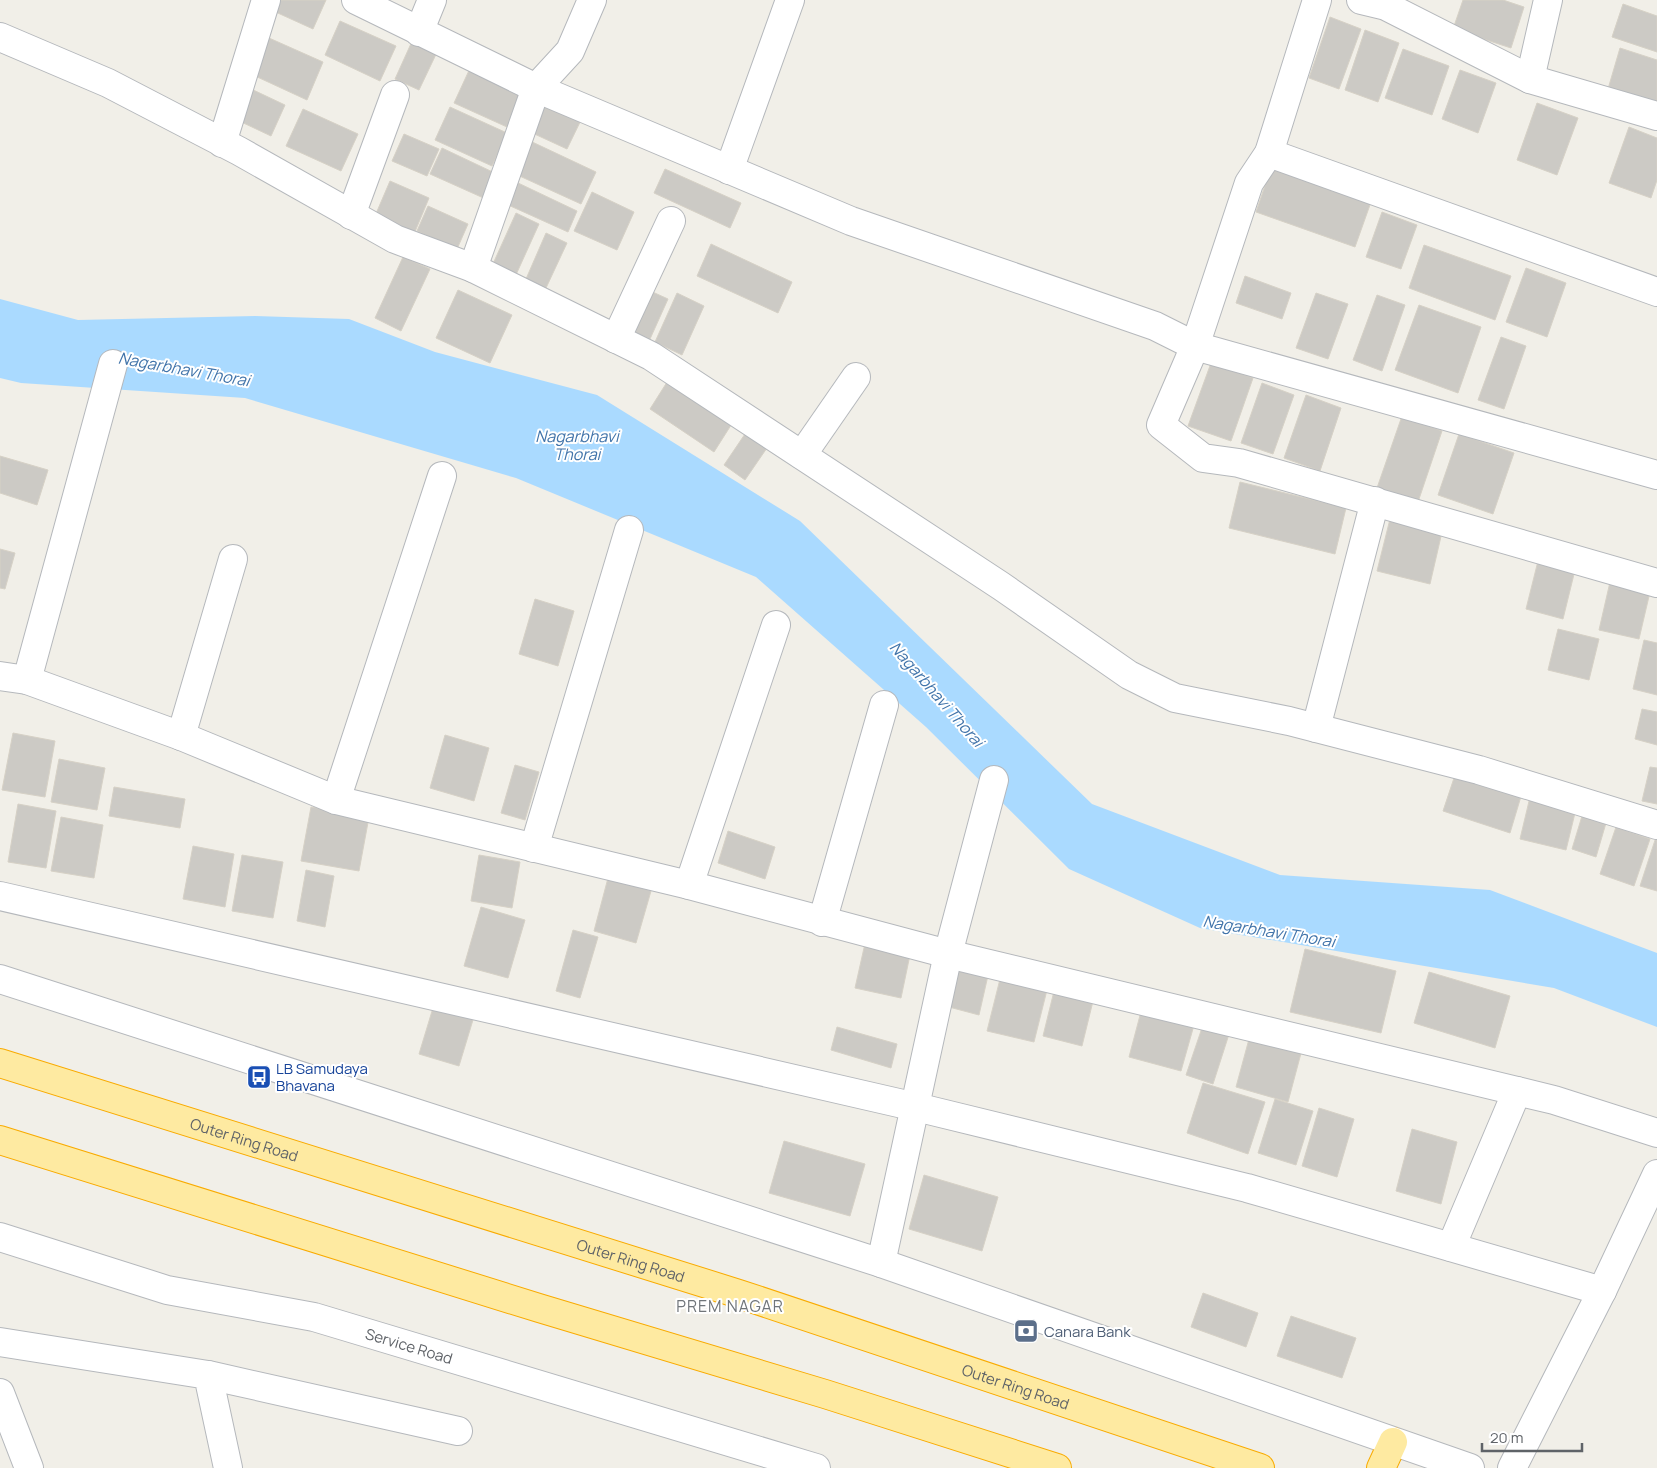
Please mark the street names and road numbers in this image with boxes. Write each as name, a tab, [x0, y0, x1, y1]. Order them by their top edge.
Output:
street label: Outer Ring Road	[188, 1113, 301, 1166]
street label: Outer Ring Road	[574, 1233, 688, 1287]
street label: Service Road	[363, 1323, 455, 1369]
street label: Outer Ring Road	[959, 1359, 1072, 1414]

